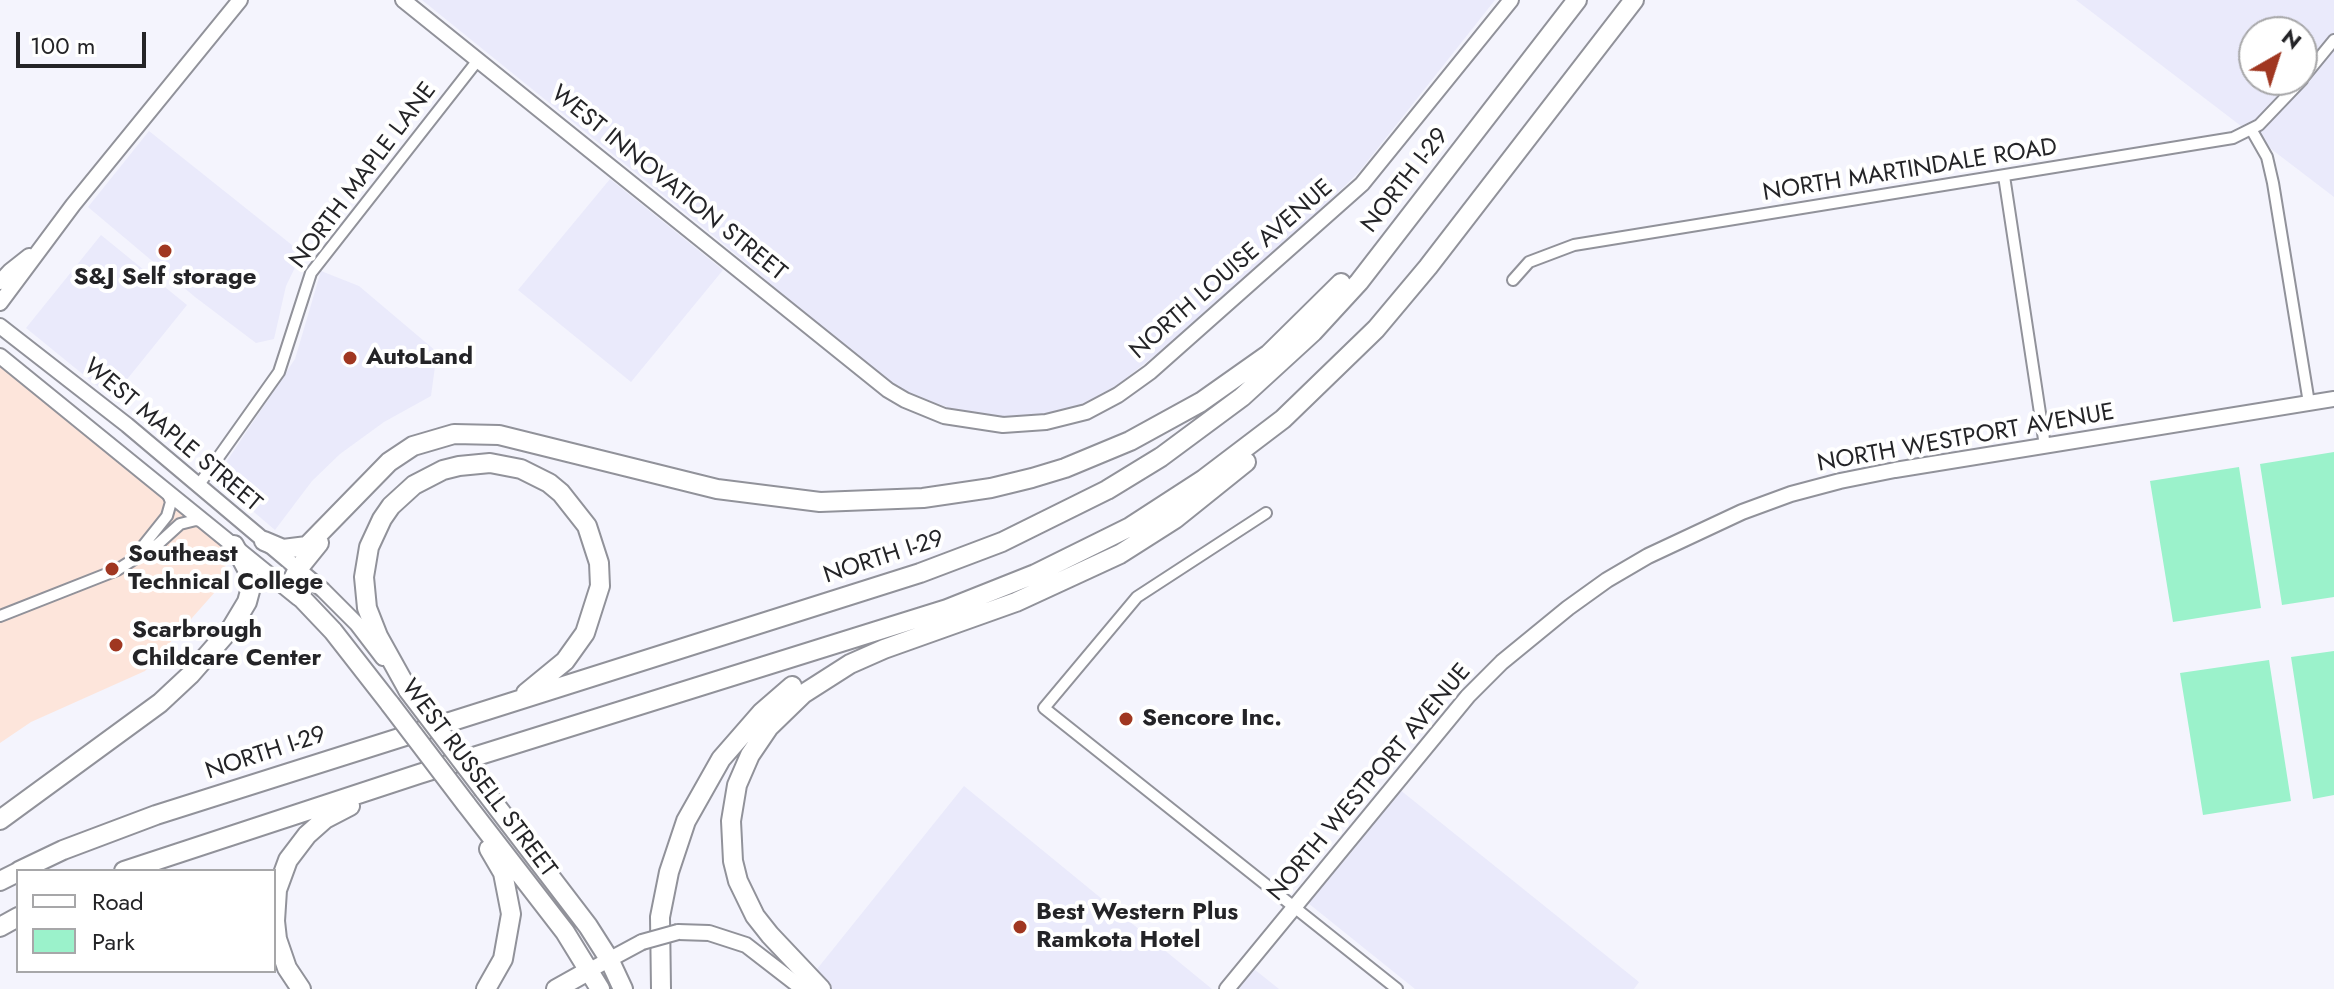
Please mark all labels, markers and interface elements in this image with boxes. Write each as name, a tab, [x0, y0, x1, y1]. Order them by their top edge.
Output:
scale bar	[20, 16, 150, 66]
north arrow	[2238, 16, 2318, 96]
text: N	[2275, 21, 2309, 57]
text: 100 m	[30, 28, 96, 63]
street label: NORTH MAPLE LANE	[285, 77, 443, 275]
street label: WEST INNOVATION STREET	[545, 80, 791, 288]
street label: NORTH I-29	[1356, 123, 1456, 239]
street label: NORTH MARTINDALE ROAD	[1761, 134, 2059, 208]
street label: NORTH LOUISE AVENUE	[1125, 174, 1339, 366]
marker: S&J Self storage	[156, 242, 174, 260]
place label: S&J Self storage	[74, 264, 256, 292]
place label: AutoLand	[366, 344, 473, 372]
marker: AutoLand	[341, 349, 359, 367]
street label: WEST MAPLE STREET	[77, 353, 267, 519]
street label: NORTH WESTPORT AVENUE	[1815, 399, 2117, 479]
street label: NORTH I-29	[820, 525, 948, 591]
place label: Southeast Technical College	[128, 541, 323, 597]
marker: Southeast Technical College	[103, 560, 121, 578]
place label: Scarbrough Childcare Center	[132, 617, 321, 673]
marker: Scarbrough Childcare Center	[107, 636, 125, 654]
street label: NORTH WESTPORT AVENUE	[1262, 658, 1478, 908]
street label: WEST RUSSELL STREET	[394, 674, 562, 884]
place label: Sencore Inc.	[1142, 705, 1282, 733]
marker: Sencore Inc.	[1117, 710, 1135, 728]
street label: NORTH I-29	[202, 721, 330, 787]
legend	[16, 869, 276, 973]
text: Road	[92, 884, 144, 919]
place label: Best Western Plus Ramkota Hotel	[1036, 899, 1238, 955]
marker: Best Western Plus Ramkota Hotel	[1011, 918, 1029, 936]
text: Park	[92, 924, 135, 959]

